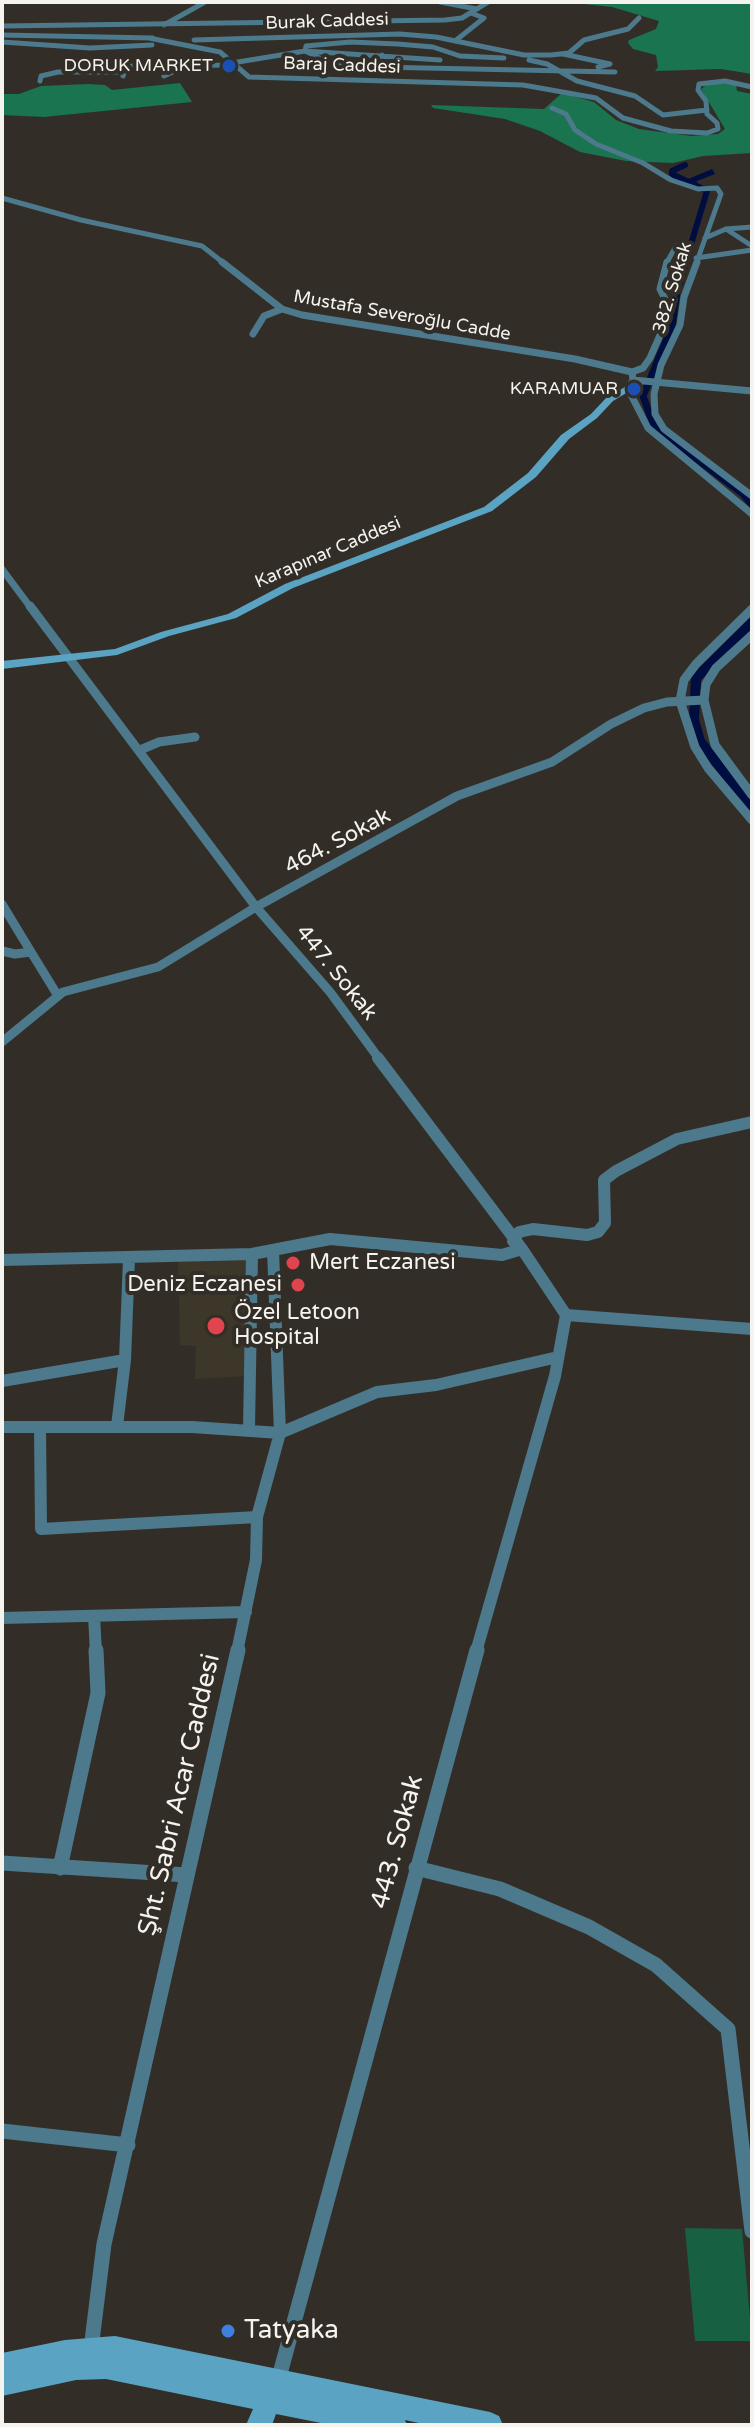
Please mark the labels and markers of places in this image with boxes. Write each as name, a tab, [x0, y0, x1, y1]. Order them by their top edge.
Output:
place label: DORUK MARKET	[64, 55, 213, 77]
marker: DORUK MARKET	[220, 57, 238, 75]
place label: KARAMUAR	[510, 378, 618, 400]
marker: KARAMUAR	[625, 380, 643, 398]
place label: Mert Eczanesi	[309, 1250, 456, 1276]
marker: Mert Eczanesi	[284, 1254, 302, 1272]
place label: Deniz Eczanesi	[127, 1272, 282, 1298]
marker: Deniz Eczanesi	[289, 1276, 307, 1294]
place label: Özel Letoon Hospital	[234, 1300, 360, 1352]
marker: Özel Letoon Hospital	[205, 1315, 227, 1337]
place label: Tatyaka	[244, 2315, 339, 2347]
marker: Tatyaka	[219, 2322, 237, 2340]

